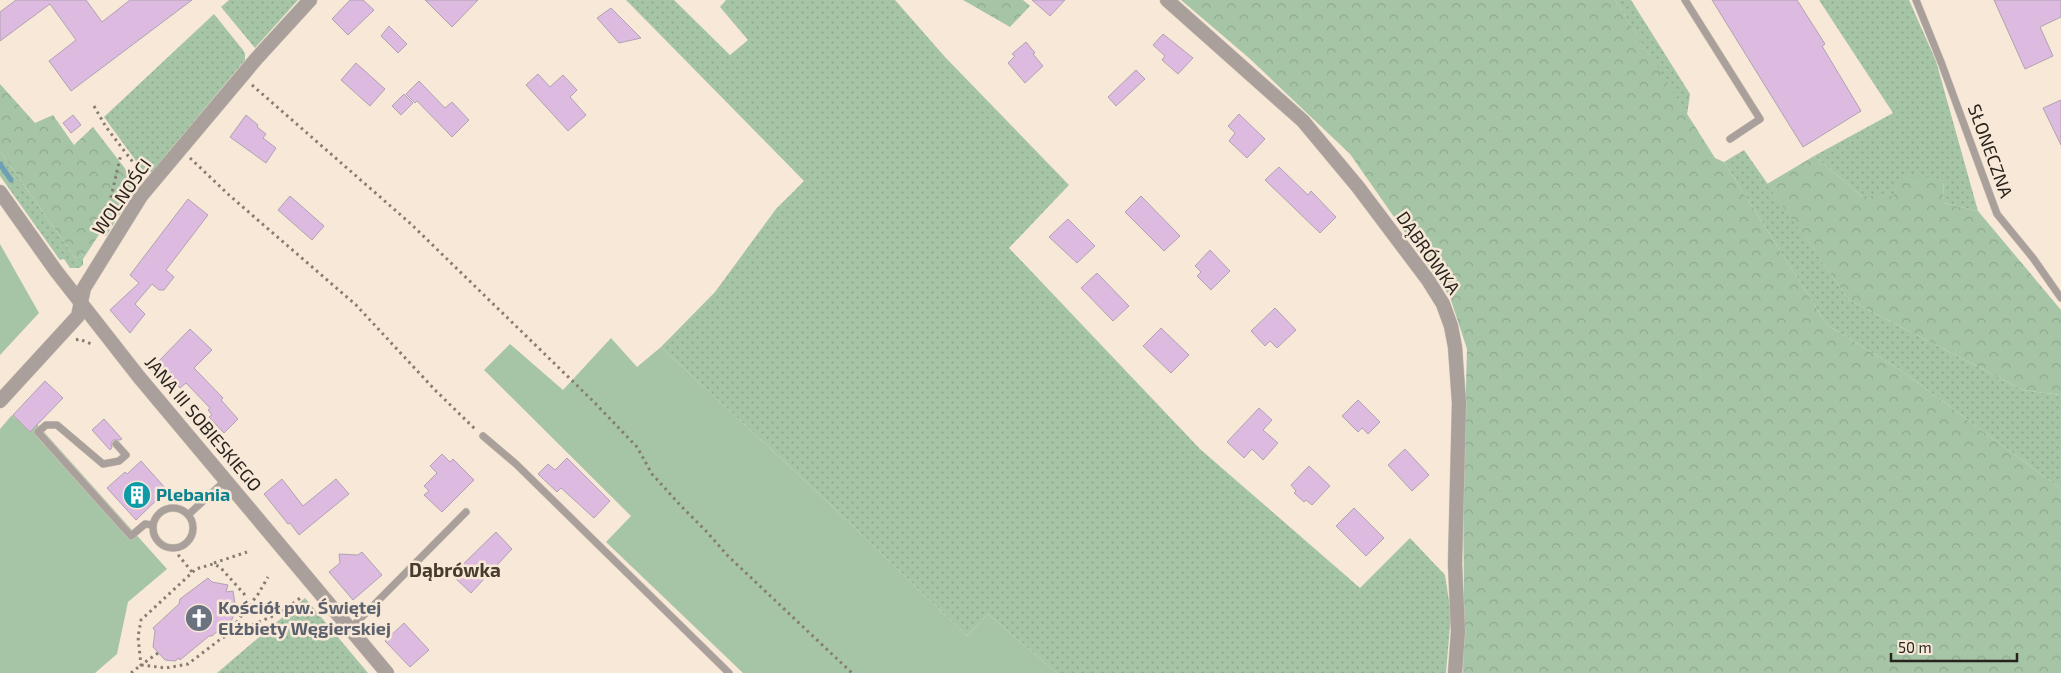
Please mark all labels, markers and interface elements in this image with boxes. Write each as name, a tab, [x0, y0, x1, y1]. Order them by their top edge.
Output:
street label: SŁONECZNA	[1964, 101, 2018, 201]
street label: WOLNOŚCI	[87, 154, 155, 239]
street label: DĄBRÓWKA	[1392, 207, 1466, 299]
street label: JANA III SOBIESKIEGO	[141, 351, 267, 495]
building icon: Plebania	[122, 480, 152, 510]
place label: Plebania	[156, 483, 230, 505]
district label: Dąbrówka	[409, 558, 501, 581]
place label: Kościół pw. Świętej Elżbiety Węgierskiej	[218, 596, 391, 639]
church icon: Kościół pw. Świętej Elżbiety Węgierskiej	[184, 603, 214, 633]
scale bar	[1891, 630, 2017, 662]
text: 50 m	[1898, 638, 1932, 656]

